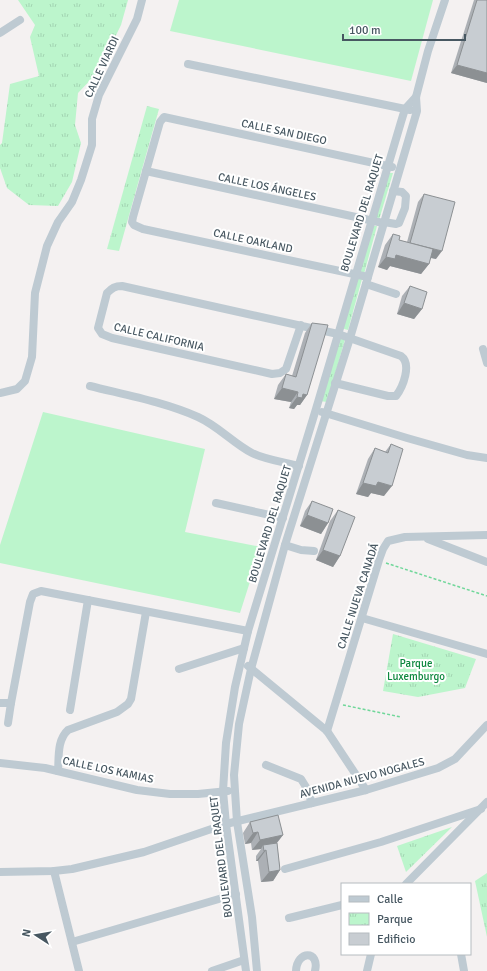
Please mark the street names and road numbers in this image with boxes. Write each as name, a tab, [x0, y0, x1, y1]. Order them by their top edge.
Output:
street label: CALLE VIARDI	[82, 34, 122, 100]
street label: CALLE SAN DIEGO	[240, 117, 328, 147]
street label: BOULEVARD DEL RAQUET	[338, 152, 386, 273]
street label: CALLE LOS ÁNGELES	[217, 169, 317, 204]
street label: CALLE OAKLAND	[212, 226, 294, 256]
street label: CALLE CALIFORNIA	[112, 320, 206, 354]
street label: BOULEVARD DEL RAQUET	[246, 463, 294, 584]
street label: CALLE NUEVA CANADÁ	[334, 541, 381, 651]
street label: CALLE LOS KAMIAS	[61, 754, 155, 786]
street label: AVENIDA NUEVO NOGALES	[298, 755, 426, 801]
street label: BOULEVARD DEL RAQUET	[207, 795, 235, 919]

